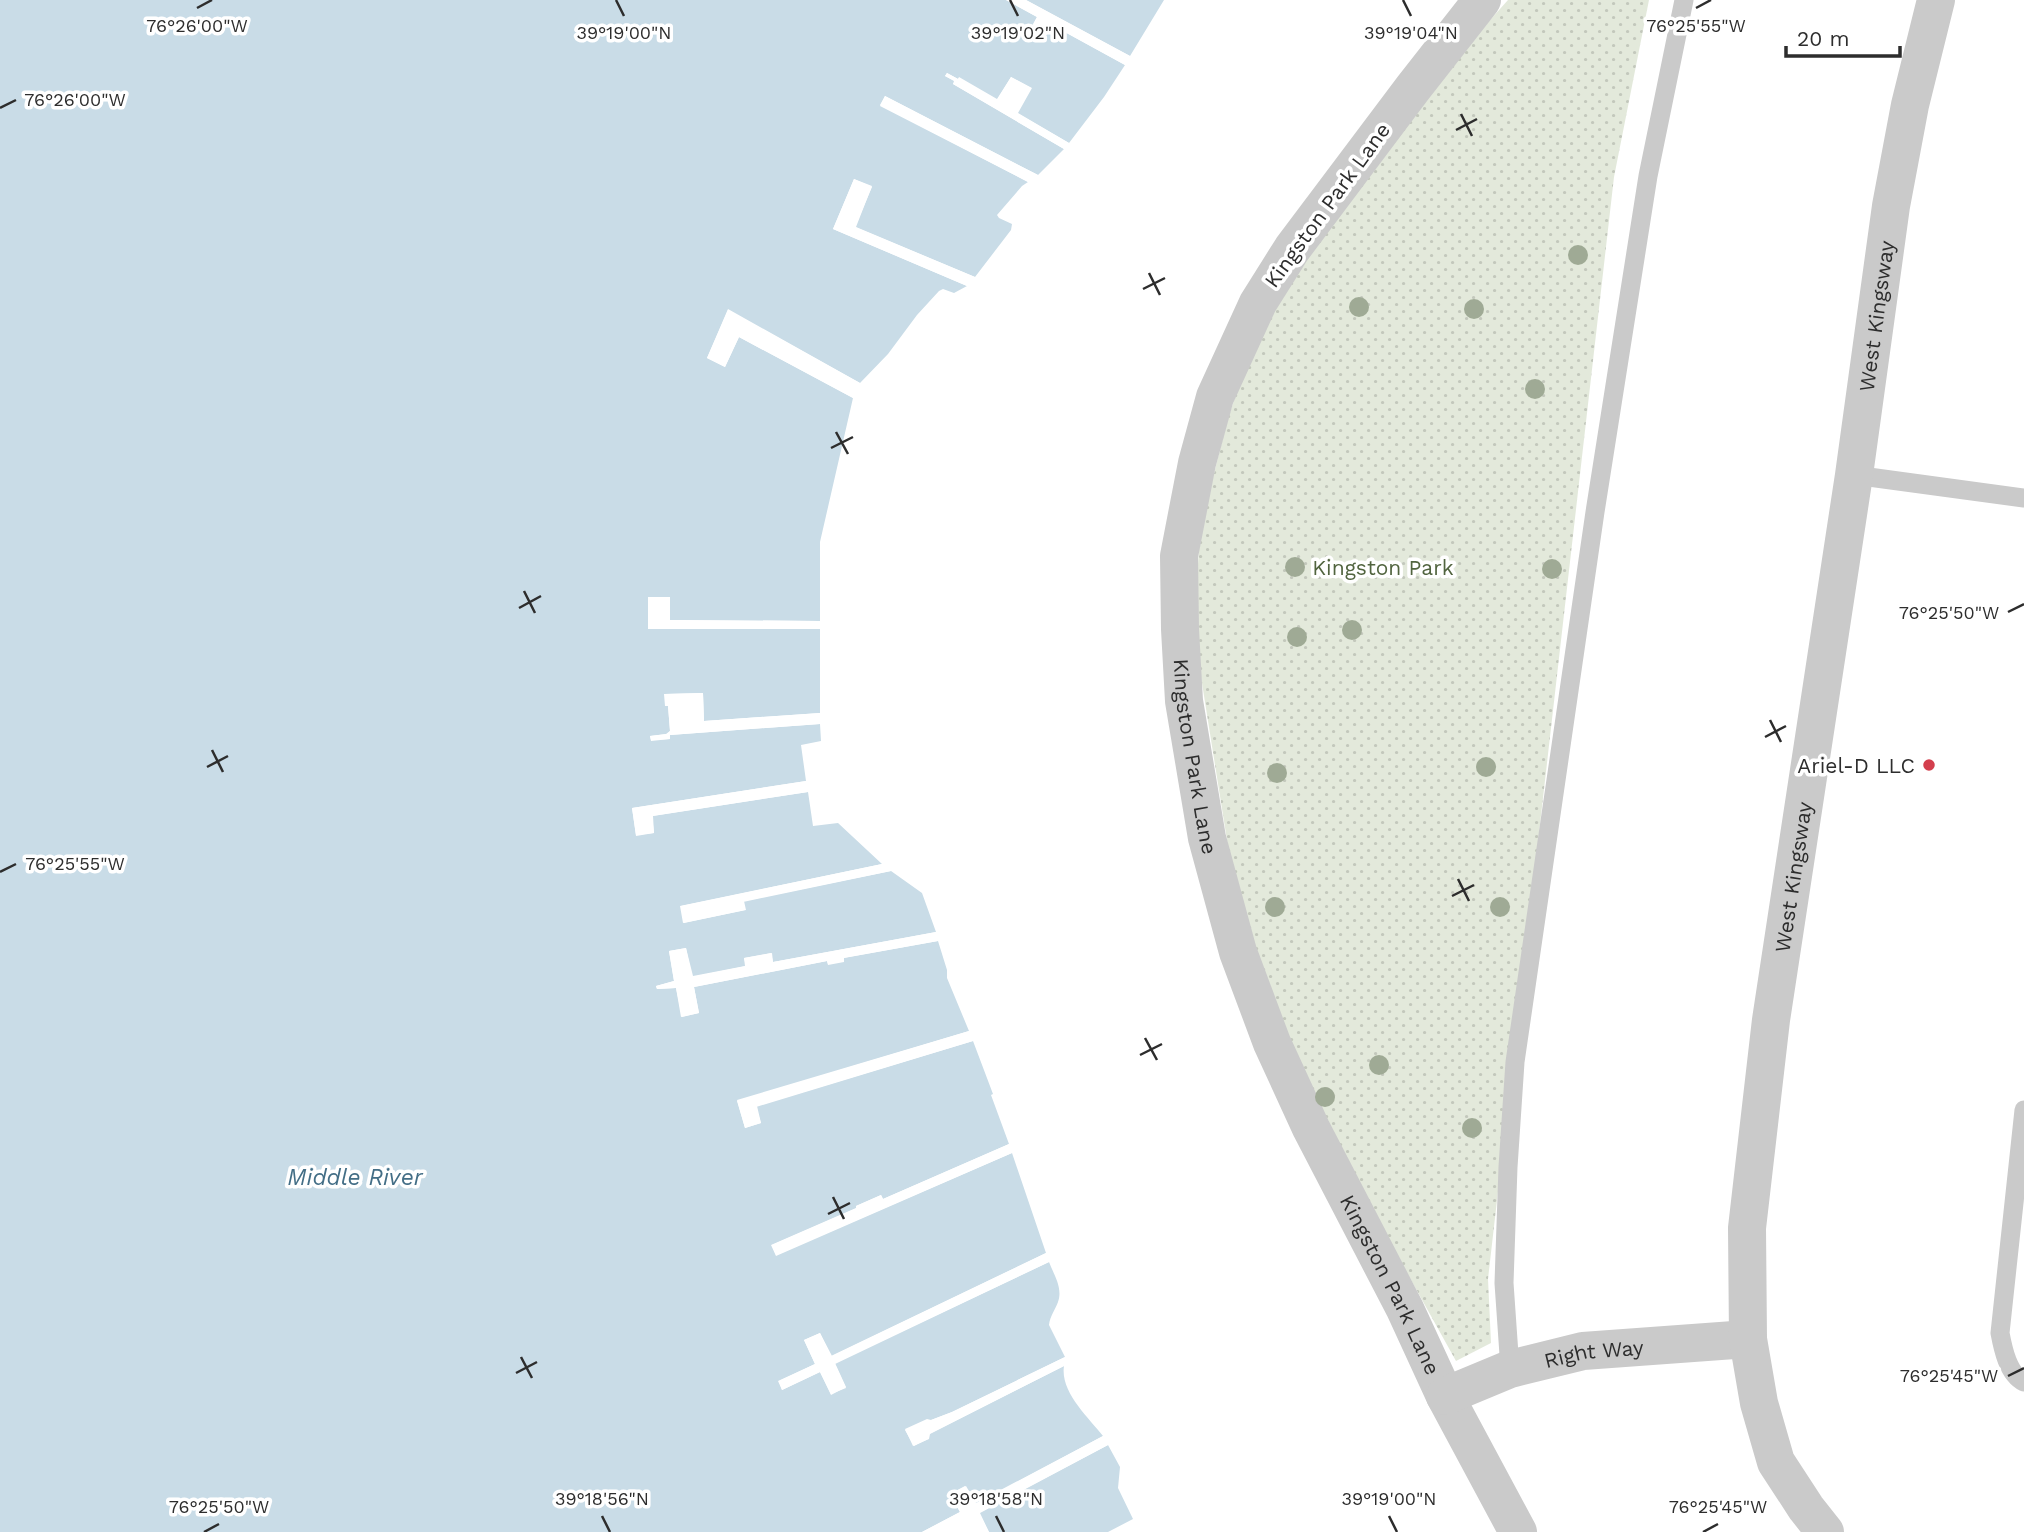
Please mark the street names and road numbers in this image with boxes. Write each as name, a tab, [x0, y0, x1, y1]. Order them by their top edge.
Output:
street label: Kingston Park Lane	[1259, 118, 1395, 292]
street label: West Kingsway	[1853, 239, 1899, 393]
street label: Kingston Park Lane	[1169, 658, 1223, 857]
street label: West Kingsway	[1769, 800, 1817, 954]
street label: Kingston Park Lane	[1335, 1190, 1446, 1378]
street label: Right Way	[1541, 1334, 1645, 1373]

